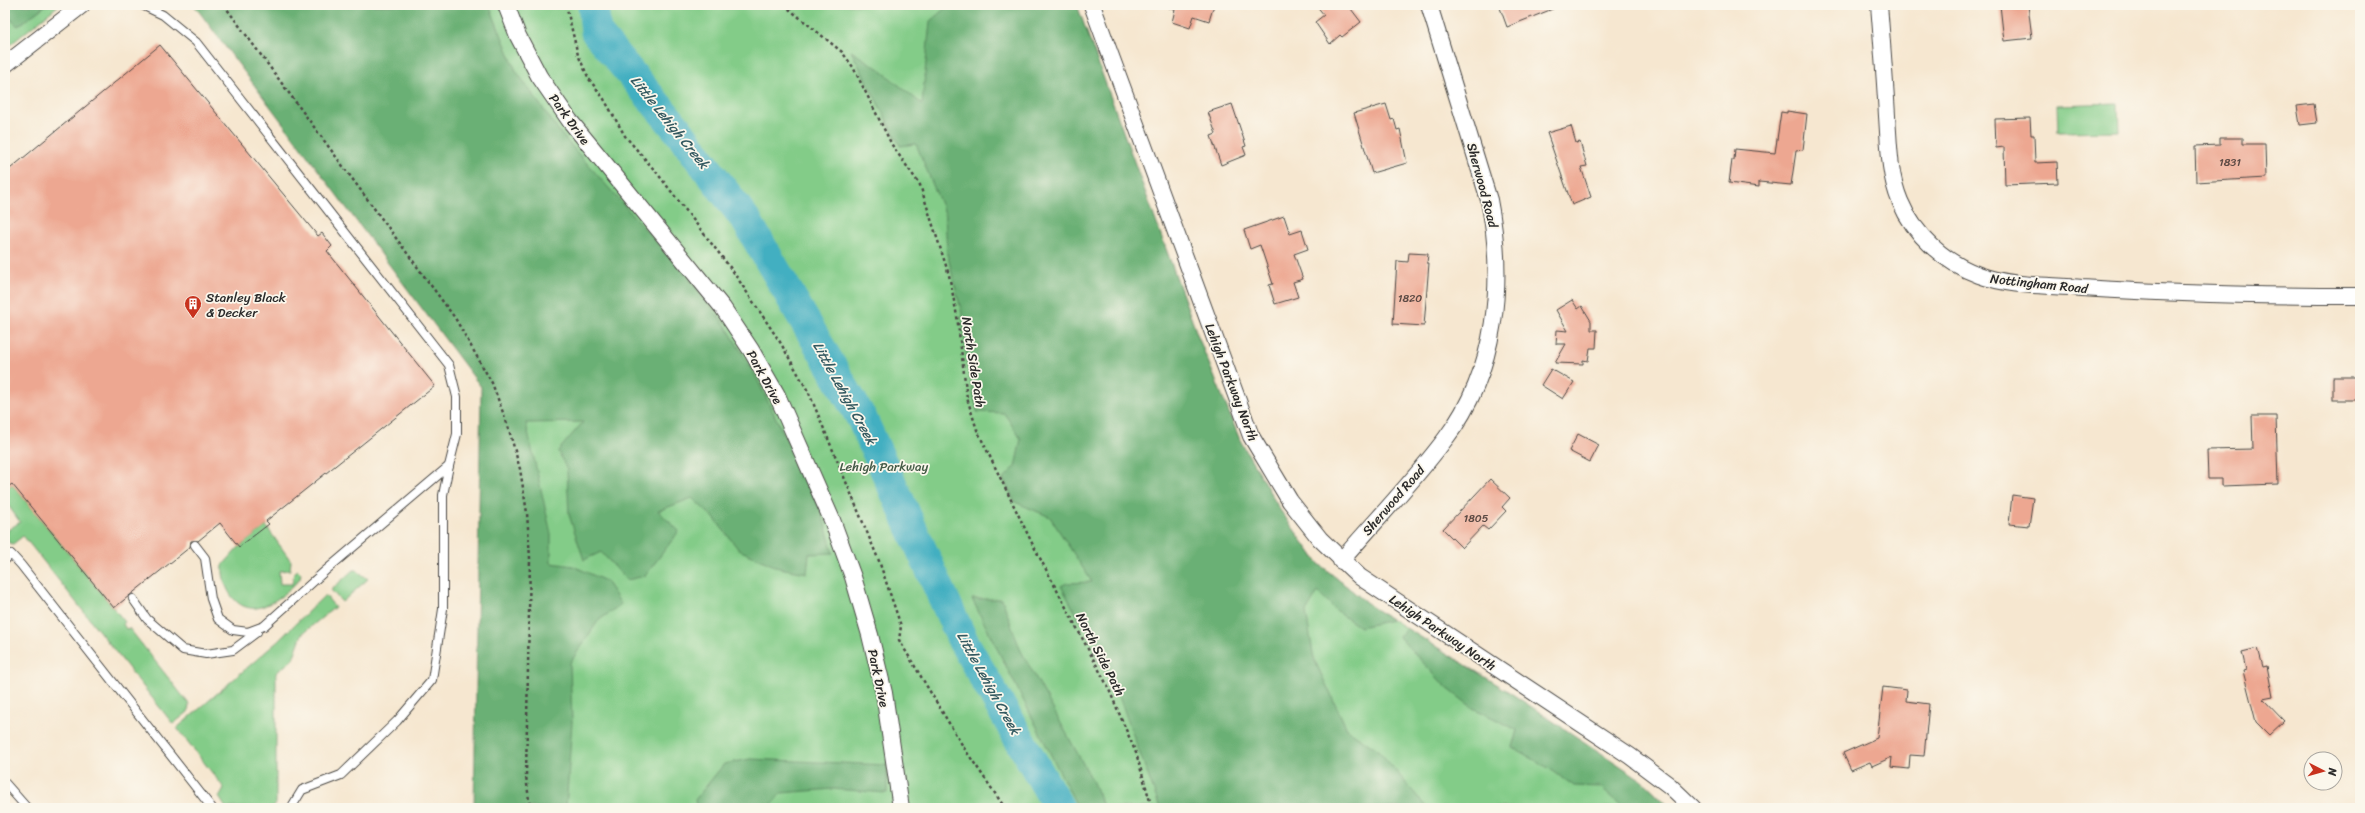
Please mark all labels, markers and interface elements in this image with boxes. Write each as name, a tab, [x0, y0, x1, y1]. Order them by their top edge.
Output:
water label: Little Lehigh Creek	[624, 70, 717, 176]
street label: Park Drive	[543, 89, 596, 150]
street label: Sherwood Road	[1460, 140, 1505, 231]
house number: 1831	[2219, 153, 2241, 172]
street label: Nottingham Road	[1989, 267, 2090, 300]
place label: Stanley Black & Decker	[206, 286, 286, 324]
house number: 1820	[1398, 289, 1422, 308]
building icon: Stanley Black & Decker	[183, 294, 203, 319]
street label: North Side Path	[955, 315, 992, 409]
street label: Lehigh Parkway North	[1198, 320, 1265, 445]
water label: Little Lehigh Creek	[806, 337, 884, 451]
street label: Park Drive	[740, 346, 789, 409]
park label: Lehigh Parkway	[840, 455, 929, 478]
street label: Sherwood Road	[1356, 459, 1431, 541]
house number: 1805	[1463, 509, 1489, 528]
street label: Lehigh Parkway North	[1384, 588, 1501, 677]
street label: North Side Path	[1070, 608, 1132, 700]
water label: Little Lehigh Creek	[950, 627, 1028, 741]
street label: Park Drive	[861, 647, 896, 709]
north arrow	[2303, 751, 2343, 791]
text: N	[2323, 766, 2342, 777]

